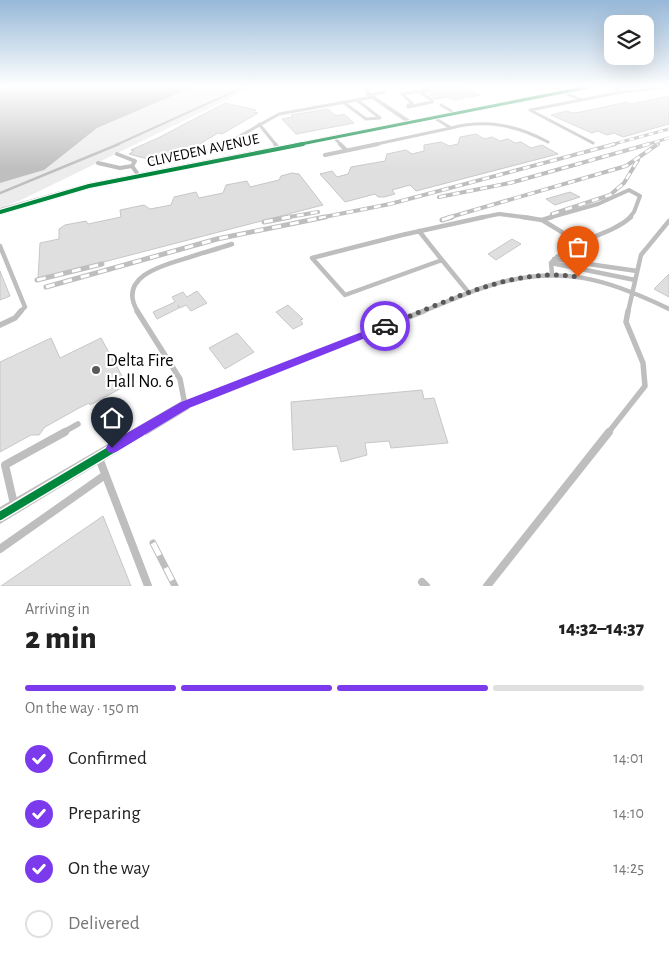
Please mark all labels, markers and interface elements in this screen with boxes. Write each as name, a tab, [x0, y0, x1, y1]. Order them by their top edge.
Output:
map controls	[604, 15, 654, 65]
button: layers	[604, 15, 654, 65]
street label: CLIVEDEN AVENUE	[146, 131, 260, 170]
pin	[557, 226, 599, 277]
icon: bag	[564, 233, 592, 261]
courier	[360, 301, 410, 351]
icon: car	[371, 312, 399, 340]
place label: Delta Fire Hall No. 6	[106, 352, 174, 391]
marker: Delta Fire Hall No. 6	[90, 364, 102, 376]
pin	[91, 397, 133, 448]
icon: home	[98, 404, 126, 432]
text: Arriving in	[25, 601, 90, 617]
text: 14:32–14:37	[559, 619, 644, 638]
text: 2 min	[25, 622, 97, 654]
text: On the way · 150 m	[25, 700, 139, 716]
icon: check	[25, 745, 53, 773]
text: Confirmed	[68, 749, 147, 768]
text: 14:01	[613, 750, 644, 766]
icon: check	[25, 800, 53, 828]
text: Preparing	[68, 804, 141, 823]
text: 14:10	[613, 805, 644, 821]
icon: check	[25, 855, 53, 883]
text: On the way	[68, 859, 150, 878]
text: 14:25	[613, 860, 644, 876]
text: Delivered	[68, 914, 140, 933]

